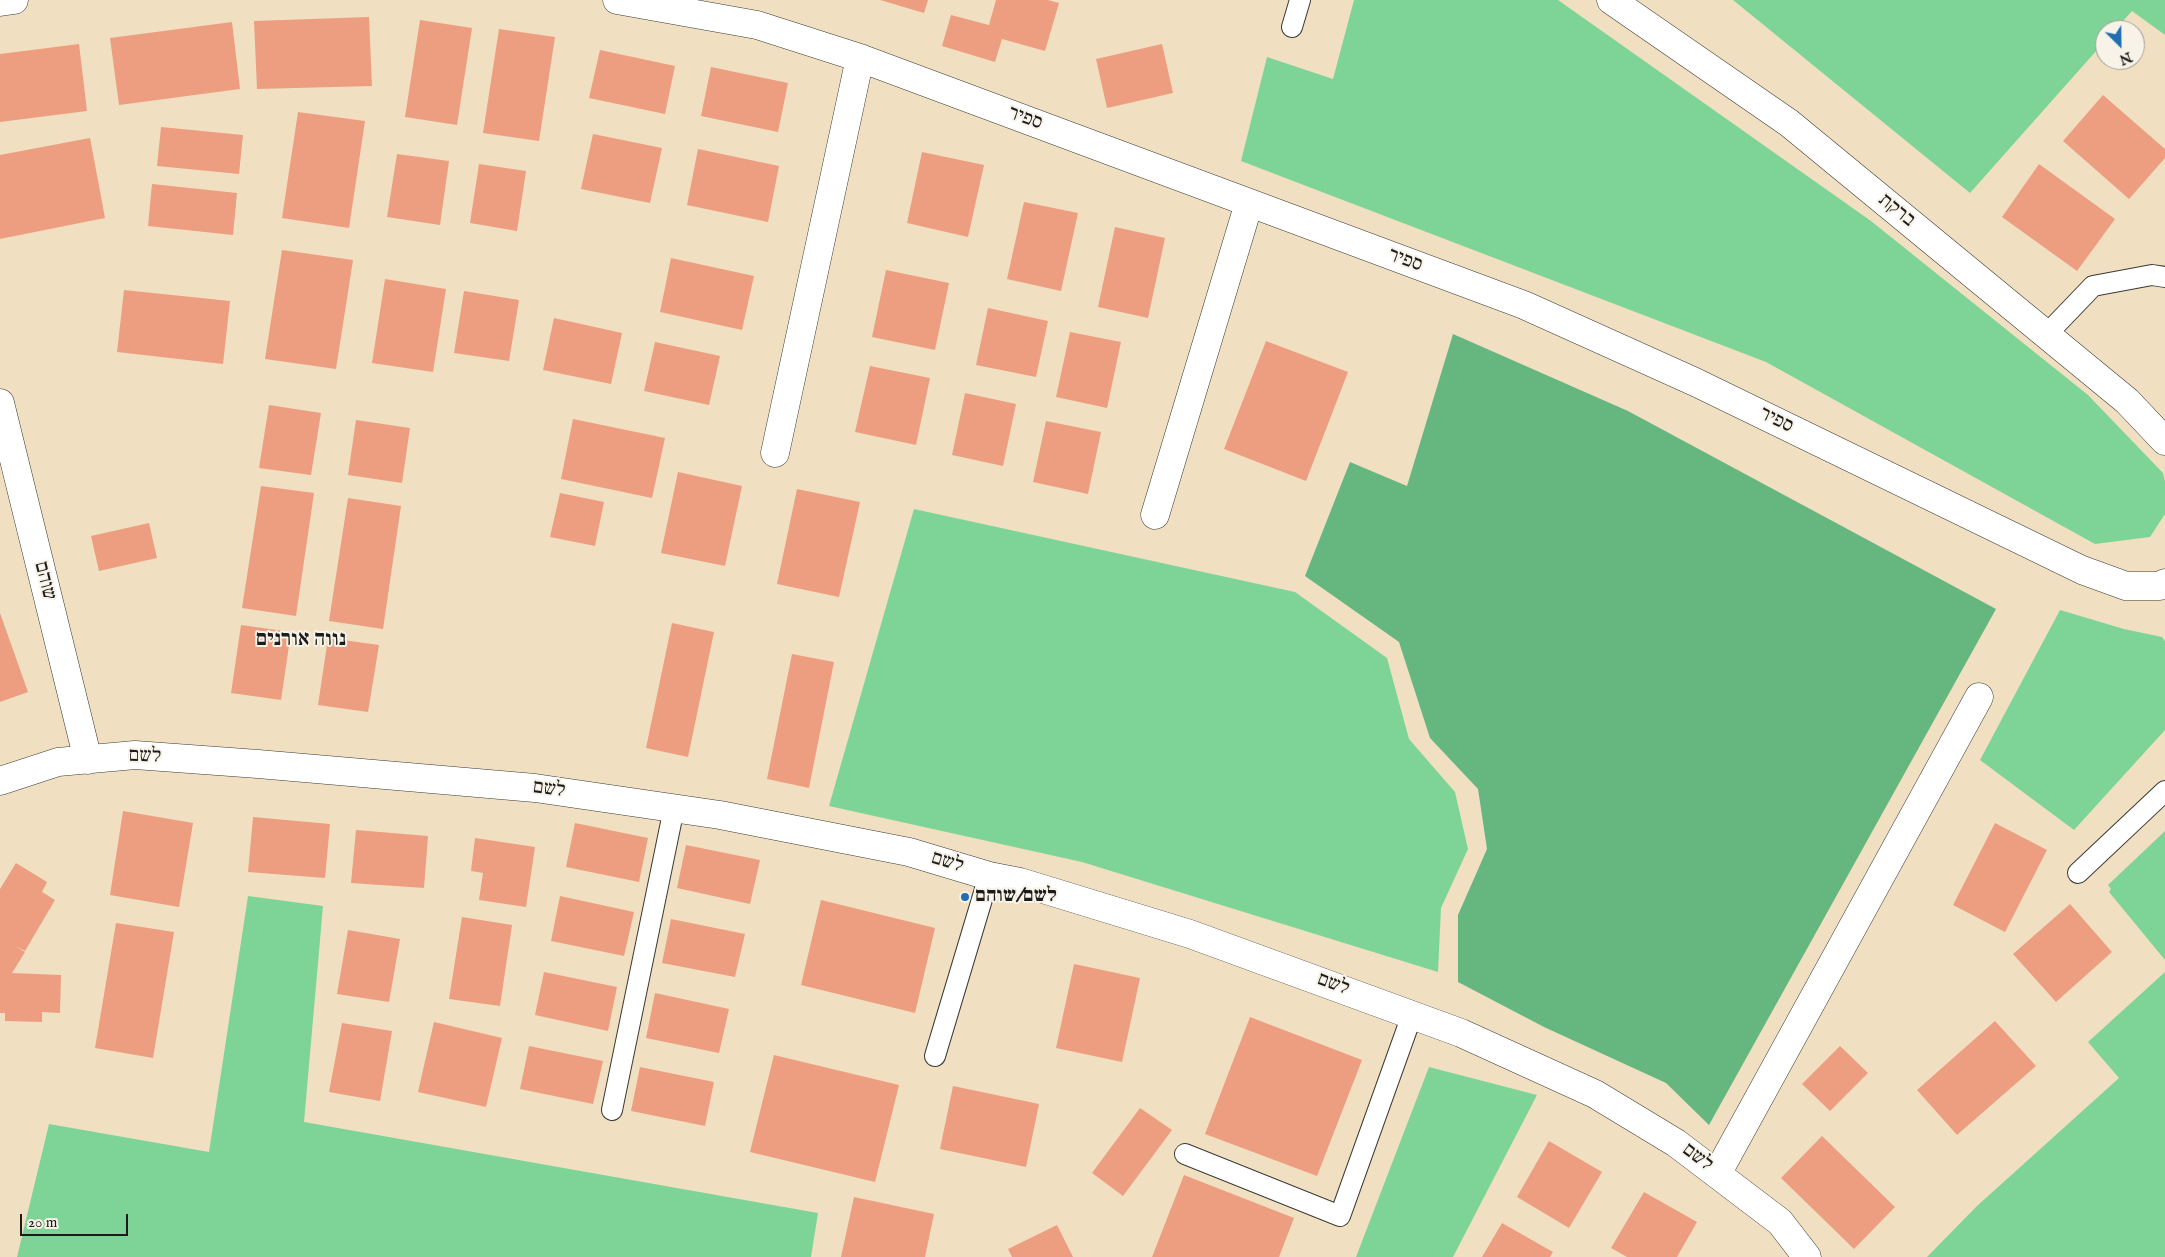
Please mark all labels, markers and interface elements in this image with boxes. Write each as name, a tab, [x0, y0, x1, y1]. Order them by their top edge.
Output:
north arrow	[2095, 20, 2145, 70]
text: N	[2116, 47, 2135, 69]
street label: ספיר	[1005, 102, 1045, 136]
street label: ברקת	[1873, 189, 1919, 233]
street label: ספיר	[1385, 244, 1425, 278]
street label: ספיר	[1755, 403, 1797, 439]
street label: שוהם	[28, 559, 60, 603]
district label: נווה אורנים	[256, 628, 346, 654]
street label: לשם	[128, 745, 162, 769]
street label: לשם	[531, 776, 567, 804]
street label: לשם	[928, 847, 966, 879]
place label: לשם/שוהם	[975, 885, 1057, 909]
marker: לשם/שוהם	[959, 891, 971, 903]
street label: לשם	[1314, 968, 1352, 1002]
street label: לשם	[1677, 1139, 1717, 1177]
scale bar	[22, 1204, 130, 1236]
text: 20 m	[28, 1213, 57, 1232]

